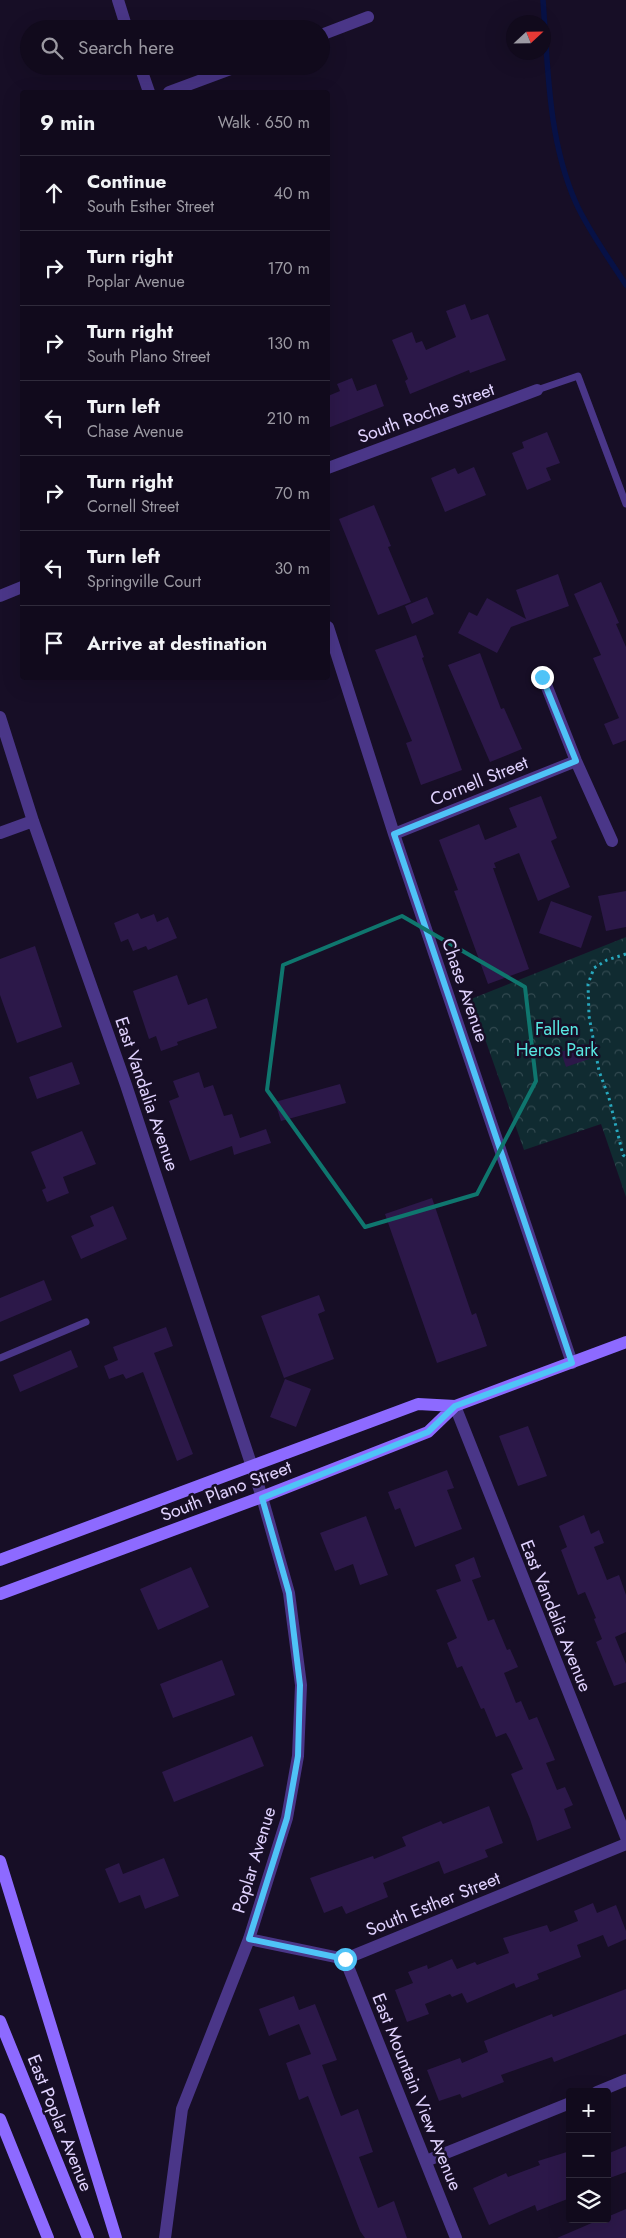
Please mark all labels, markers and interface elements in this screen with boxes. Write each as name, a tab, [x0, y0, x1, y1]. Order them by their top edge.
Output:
north arrow	[506, 15, 551, 60]
search box	[20, 20, 330, 75]
icon: search	[38, 34, 66, 62]
text: Search here	[78, 34, 174, 61]
text: 9 min	[40, 108, 95, 138]
text: Walk · 650 m	[218, 111, 310, 134]
text: Continue	[87, 168, 166, 195]
icon: ahead	[40, 179, 68, 207]
text: 40 m	[274, 182, 310, 205]
text: South Esther Street	[87, 195, 214, 218]
text: Turn right	[87, 243, 173, 270]
icon: right	[40, 254, 68, 282]
text: 170 m	[268, 257, 310, 280]
text: Poplar Avenue	[87, 270, 185, 293]
text: Turn right	[87, 318, 173, 345]
icon: right	[40, 329, 68, 357]
text: 130 m	[267, 332, 310, 355]
text: South Plano Street	[87, 345, 210, 368]
street label: South Roche Street	[354, 376, 499, 450]
text: Turn left	[87, 393, 160, 420]
icon: left	[40, 404, 68, 432]
text: 210 m	[267, 407, 310, 430]
text: Chase Avenue	[87, 420, 183, 443]
text: Turn right	[87, 468, 173, 495]
icon: right	[40, 479, 68, 507]
text: 70 m	[275, 482, 310, 505]
text: Cornell Street	[87, 495, 179, 518]
text: Turn left	[87, 543, 160, 570]
icon: left	[40, 554, 68, 582]
text: 30 m	[274, 557, 310, 580]
text: Springville Court	[87, 570, 201, 593]
icon: arrive	[40, 629, 68, 657]
text: Arrive at destination	[87, 630, 267, 657]
route end	[531, 666, 554, 689]
street label: Cornell Street	[426, 749, 533, 812]
street label: Chase Avenue	[435, 935, 495, 1045]
street label: East Vandalia Avenue	[108, 1013, 186, 1175]
park label: Fallen Heros Park	[516, 1016, 598, 1063]
street label: South Plano Street	[157, 1454, 296, 1528]
street label: East Vandalia Avenue	[514, 1536, 598, 1696]
street label: Poplar Avenue	[226, 1804, 282, 1916]
street label: South Esther Street	[362, 1865, 505, 1943]
route start	[334, 1948, 357, 1971]
street label: East Mountain View Avenue	[365, 1989, 469, 2195]
street label: East Poplar Avenue	[21, 2051, 99, 2195]
map controls	[566, 2088, 611, 2223]
button: +	[566, 2088, 611, 2133]
button: −	[566, 2133, 611, 2178]
button: layers	[566, 2178, 611, 2223]

